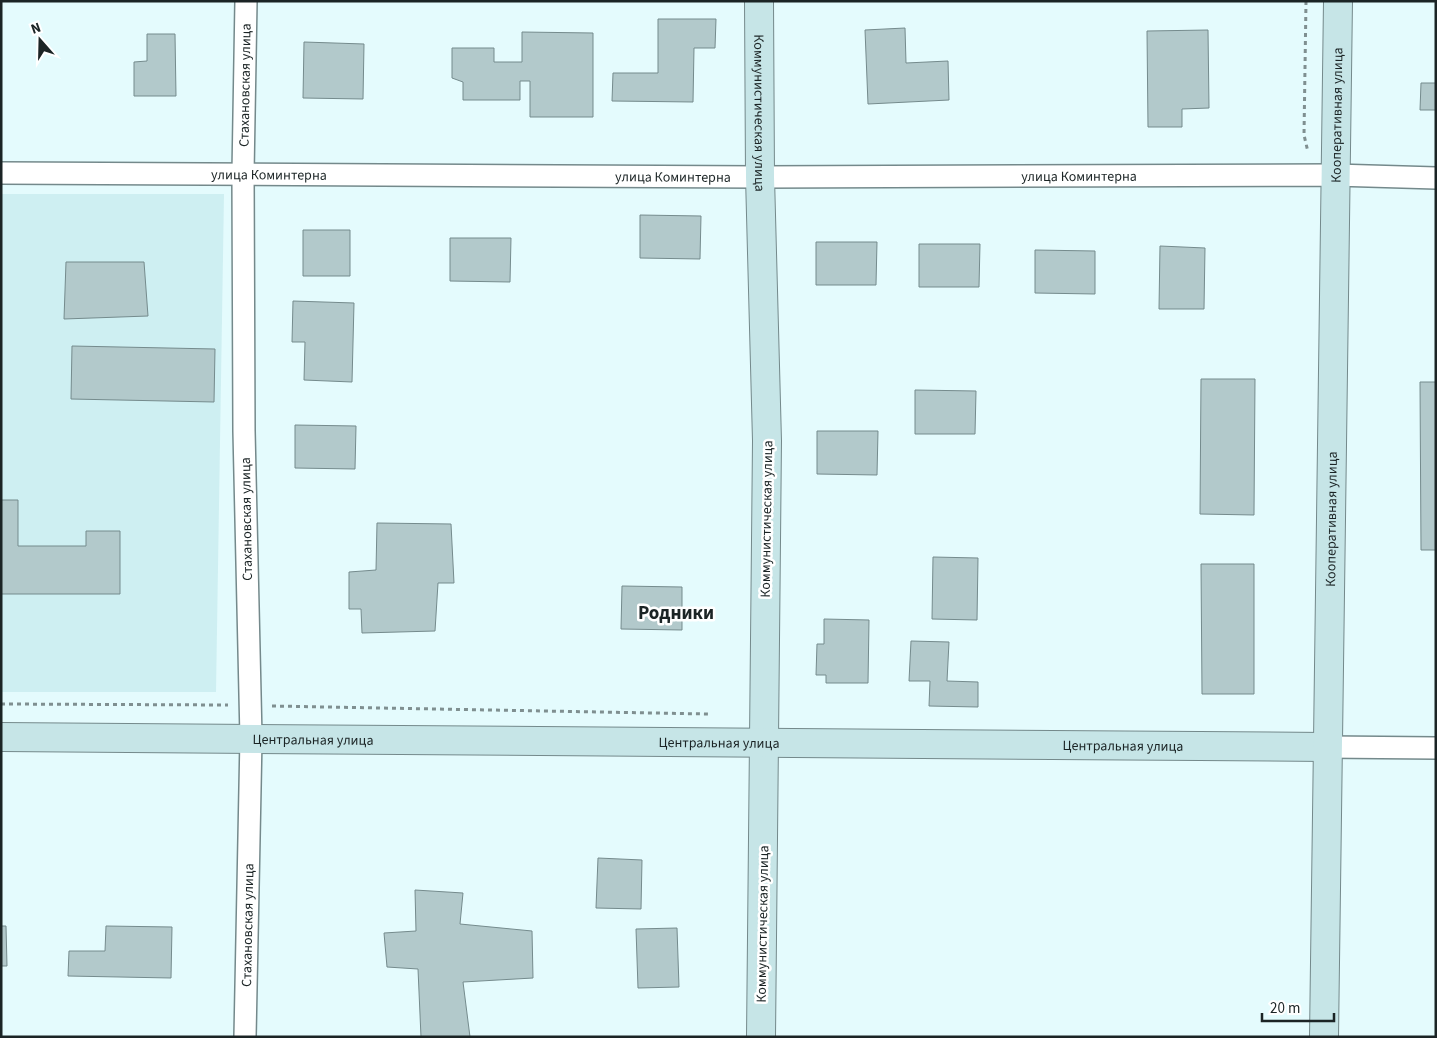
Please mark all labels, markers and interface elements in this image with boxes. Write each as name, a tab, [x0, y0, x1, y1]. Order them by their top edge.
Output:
north arrow	[15, 15, 65, 65]
text: N	[28, 18, 44, 40]
street label: Стахановская улица	[234, 23, 257, 147]
street label: Коммунистическая улица	[748, 34, 769, 192]
street label: Кооперативная улица	[1327, 47, 1348, 183]
street label: улица Коминтерна	[211, 165, 327, 186]
street label: улица Коминтерна	[615, 167, 731, 188]
street label: улица Коминтерна	[1021, 167, 1137, 187]
street label: Коммунистическая улица	[756, 440, 778, 598]
street label: Кооперативная улица	[1321, 451, 1343, 587]
street label: Стахановская улица	[236, 457, 258, 581]
district label: Родники	[638, 600, 714, 627]
street label: Центральная улица	[252, 730, 374, 751]
street label: Центральная улица	[658, 733, 780, 754]
street label: Центральная улица	[1062, 736, 1184, 757]
street label: Коммунистическая улица	[752, 845, 774, 1003]
street label: Стахановская улица	[237, 863, 259, 987]
scale bar	[1262, 990, 1334, 1022]
text: 20 m	[1270, 998, 1300, 1019]

